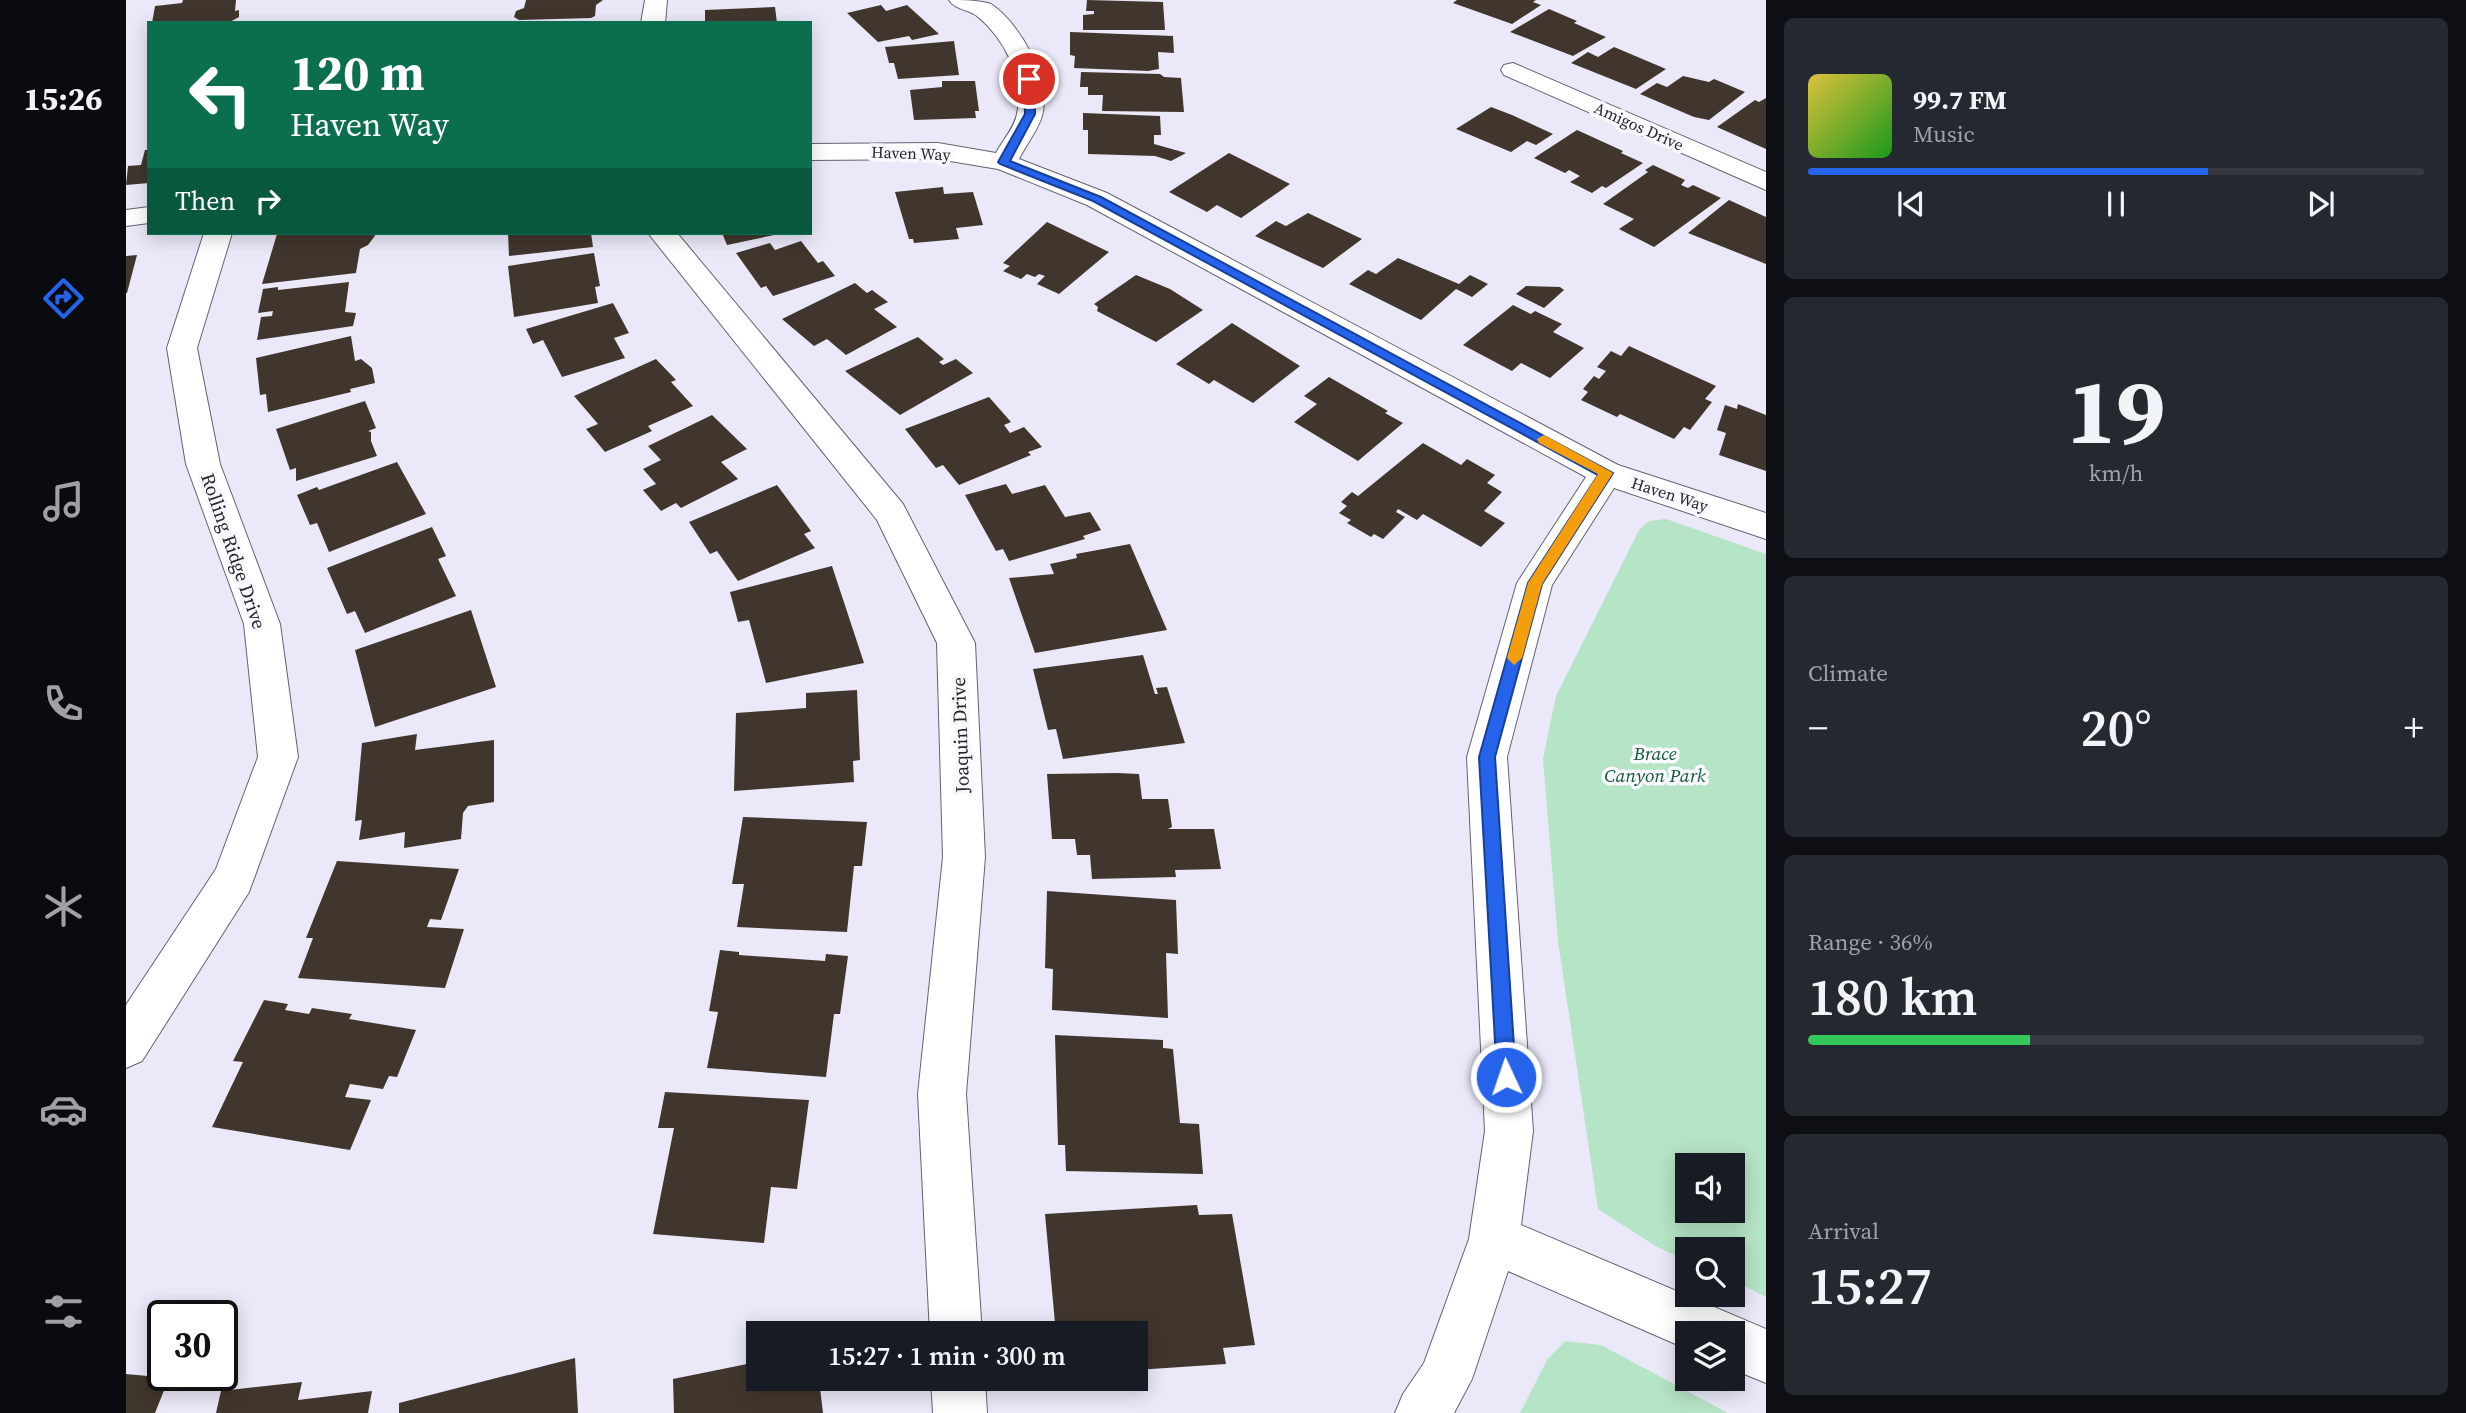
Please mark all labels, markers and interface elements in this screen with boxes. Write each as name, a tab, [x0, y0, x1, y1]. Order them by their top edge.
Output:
text: 120 m	[290, 39, 425, 106]
icon: left	[175, 49, 266, 140]
pin	[999, 49, 1059, 109]
icon: arrive	[1010, 60, 1048, 98]
text: 15:26	[24, 77, 102, 121]
text: 99.7 FM	[1913, 82, 2007, 118]
street label: Amigos Drive	[1591, 96, 1687, 156]
text: Haven Way	[290, 103, 449, 147]
text: Music	[1913, 118, 1975, 150]
street label: Haven Way	[871, 141, 952, 165]
icon: right	[249, 182, 287, 220]
text: Then	[175, 183, 235, 219]
icon: previous	[1892, 185, 1930, 223]
icon: pause	[2097, 185, 2135, 223]
icon: next	[2302, 185, 2340, 223]
icon: directions	[39, 274, 88, 323]
text: 19	[2067, 349, 2165, 473]
text: km/h	[2089, 457, 2143, 489]
street label: Rolling Ridge Drive	[195, 470, 273, 632]
street label: Haven Way	[1629, 471, 1712, 517]
icon: music	[39, 477, 88, 526]
text: Climate	[1808, 657, 1888, 689]
street label: Joaquin Drive	[945, 677, 975, 794]
icon: phone	[39, 679, 88, 728]
text: 20°	[2080, 692, 2152, 763]
text: −	[1808, 702, 1828, 754]
text: +	[2404, 702, 2424, 754]
park label: Brace Canyon Park	[1604, 740, 1706, 788]
icon: climate	[39, 882, 88, 931]
text: Range · 36%	[1808, 926, 1933, 958]
text: 180 km	[1808, 961, 1977, 1032]
position arrow	[1469, 1040, 1543, 1114]
icon: car	[39, 1085, 88, 1134]
map controls	[1675, 1153, 1745, 1391]
button: sound	[1675, 1153, 1745, 1223]
text: Arrival	[1808, 1215, 1879, 1247]
button: search	[1675, 1237, 1745, 1307]
text: 15:27	[1808, 1250, 1932, 1321]
icon: filters	[39, 1287, 88, 1336]
speed limit sign: 30	[147, 1300, 238, 1391]
button: layers	[1675, 1321, 1745, 1391]
text: 15:27 · 1 min · 300 m	[828, 1338, 1066, 1374]

